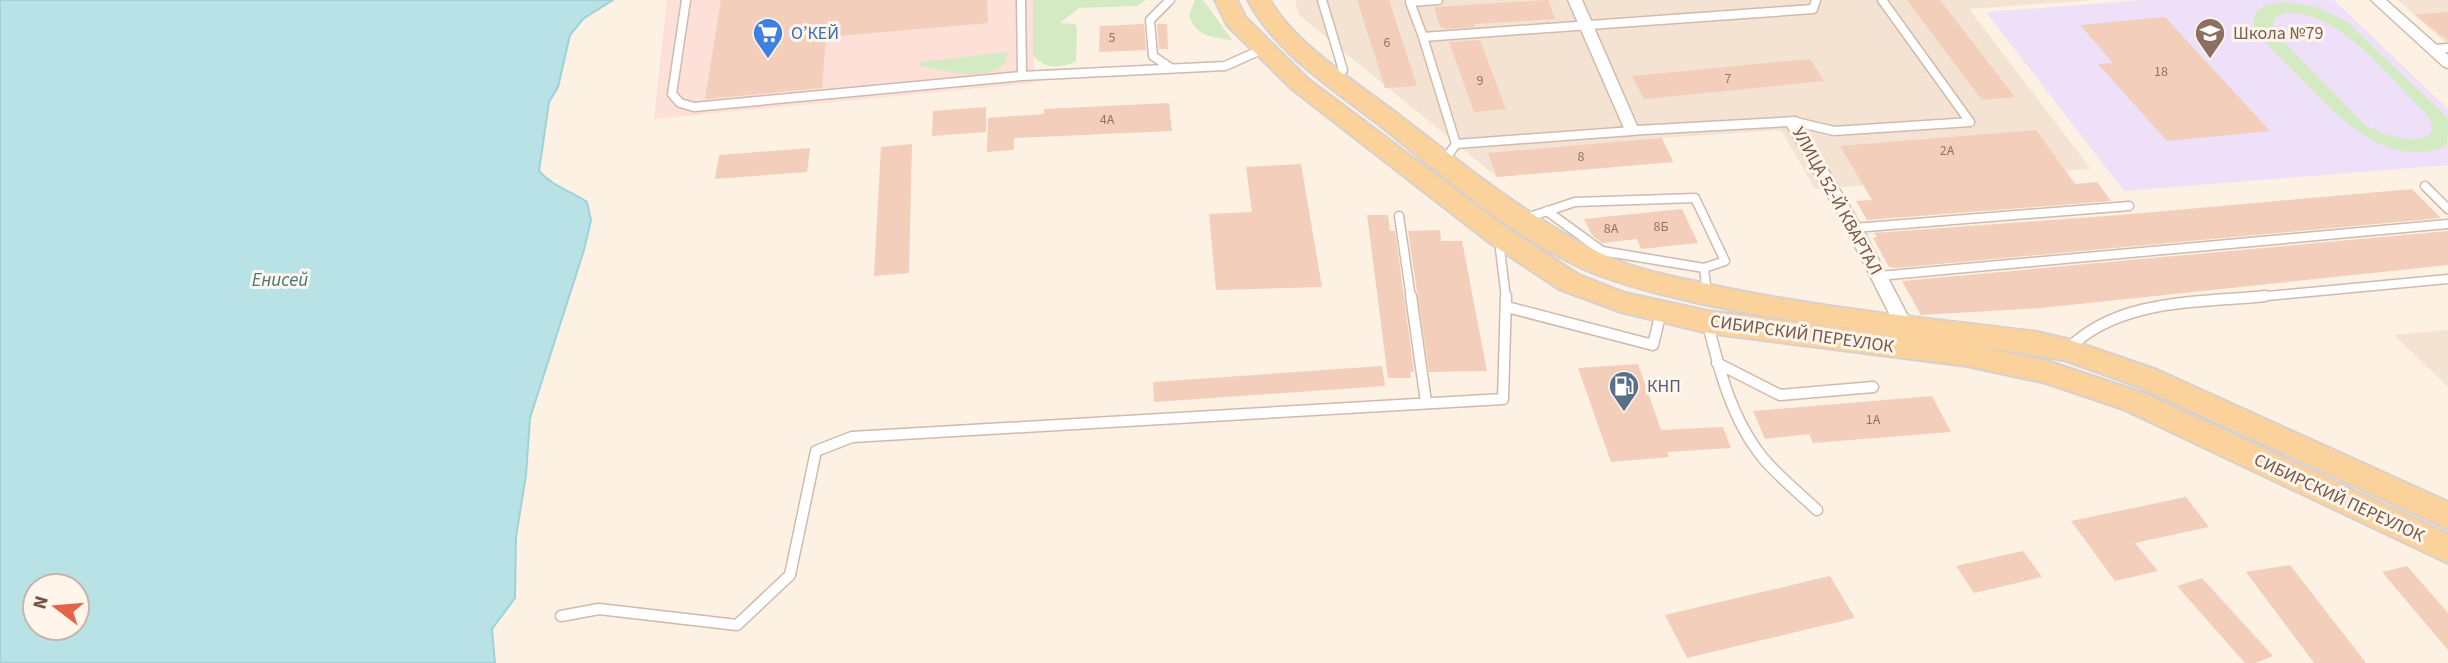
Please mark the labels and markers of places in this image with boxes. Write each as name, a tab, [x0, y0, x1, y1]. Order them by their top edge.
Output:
supermarket icon: О’КЕЙ	[751, 16, 785, 60]
school or university icon: Школа №79	[2193, 16, 2227, 60]
place label: О’КЕЙ	[791, 21, 839, 46]
place label: Школа №79	[2233, 21, 2323, 46]
fuel station icon: КНП	[1607, 369, 1641, 413]
place label: КНП	[1647, 374, 1681, 399]

